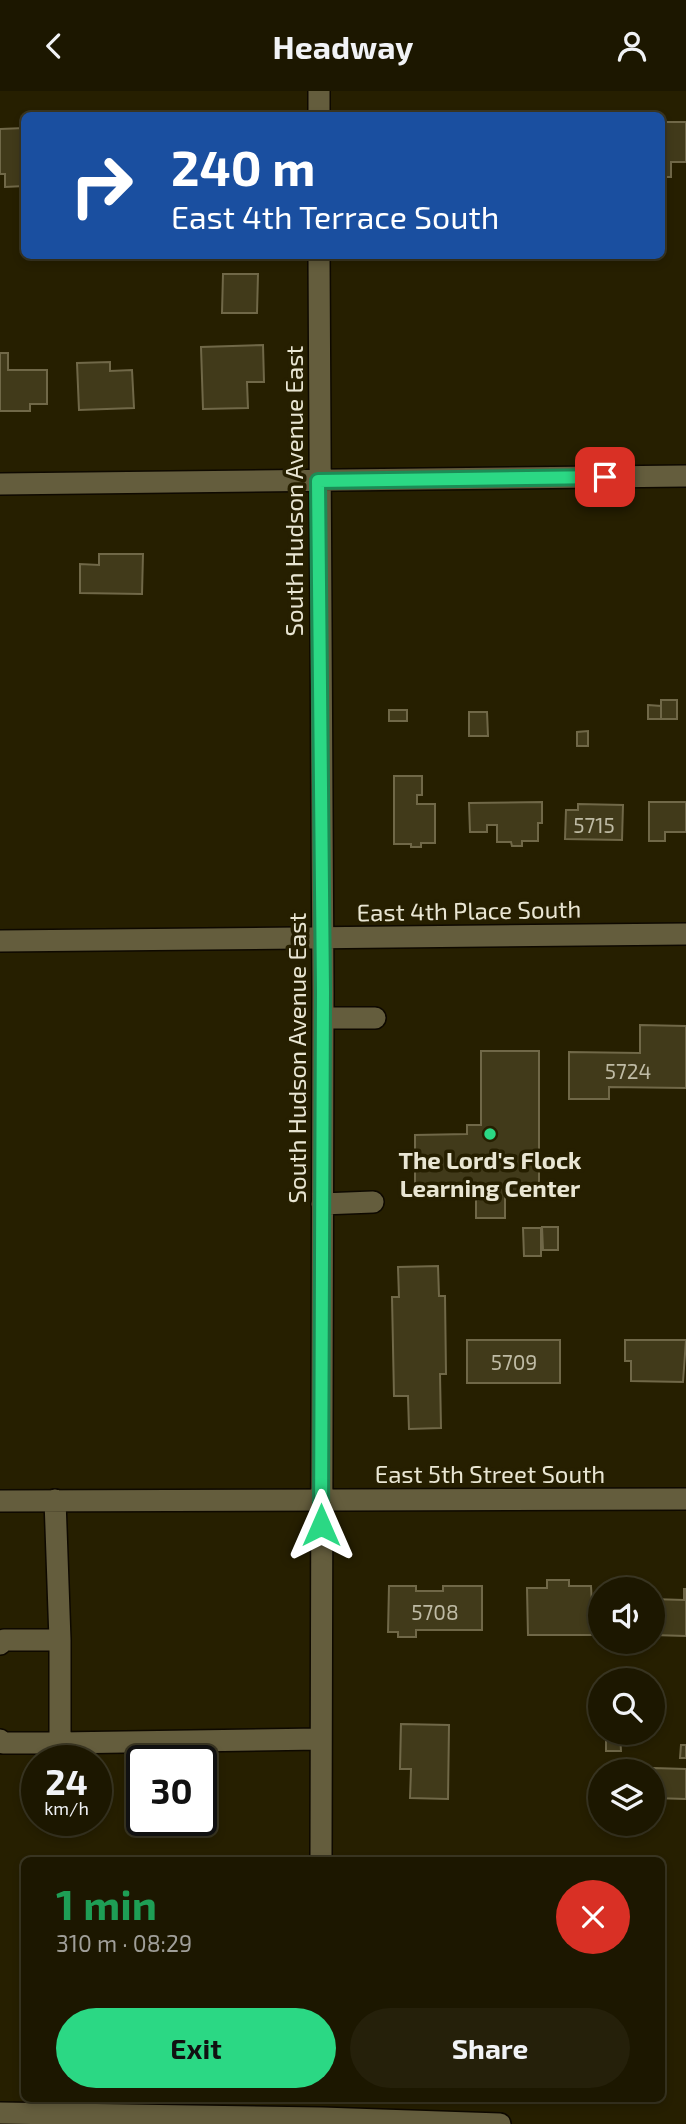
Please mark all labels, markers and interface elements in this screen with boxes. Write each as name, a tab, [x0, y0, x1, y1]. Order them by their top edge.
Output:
icon: back	[35, 27, 73, 65]
text: Headway	[273, 27, 413, 65]
icon: person	[613, 27, 651, 65]
text: 240 m	[171, 137, 315, 196]
icon: right	[56, 140, 147, 231]
text: East 4th Terrace South	[171, 197, 499, 235]
street label: South Hudson Avenue East	[279, 346, 308, 636]
pin	[575, 447, 635, 507]
icon: arrive	[586, 458, 624, 496]
house number: 5715	[573, 812, 615, 837]
street label: East 4th Place South	[356, 894, 582, 926]
street label: South Hudson Avenue East	[282, 913, 311, 1203]
house number: 5724	[605, 1058, 651, 1083]
marker: The Lord's Flock Learning Center	[482, 1126, 498, 1142]
place label: The Lord's Flock Learning Center	[398, 1145, 582, 1202]
house number: 5709	[491, 1349, 537, 1374]
street label: East 5th Street South	[375, 1459, 605, 1488]
position arrow	[284, 1488, 358, 1562]
map controls	[588, 1577, 665, 1836]
button: sound	[588, 1577, 665, 1654]
house number: 5708	[411, 1599, 459, 1624]
button: search	[588, 1668, 665, 1745]
speed limit sign: 30	[126, 1745, 217, 1836]
button: layers	[588, 1759, 665, 1836]
text: 24	[45, 1760, 88, 1802]
text: km/h	[44, 1797, 89, 1819]
text: 1 min	[56, 1878, 157, 1928]
button: close	[556, 1880, 630, 1954]
text: 310 m · 08:29	[56, 1929, 192, 1957]
button: Exit	[56, 2008, 336, 2088]
button: Share	[350, 2008, 630, 2088]

